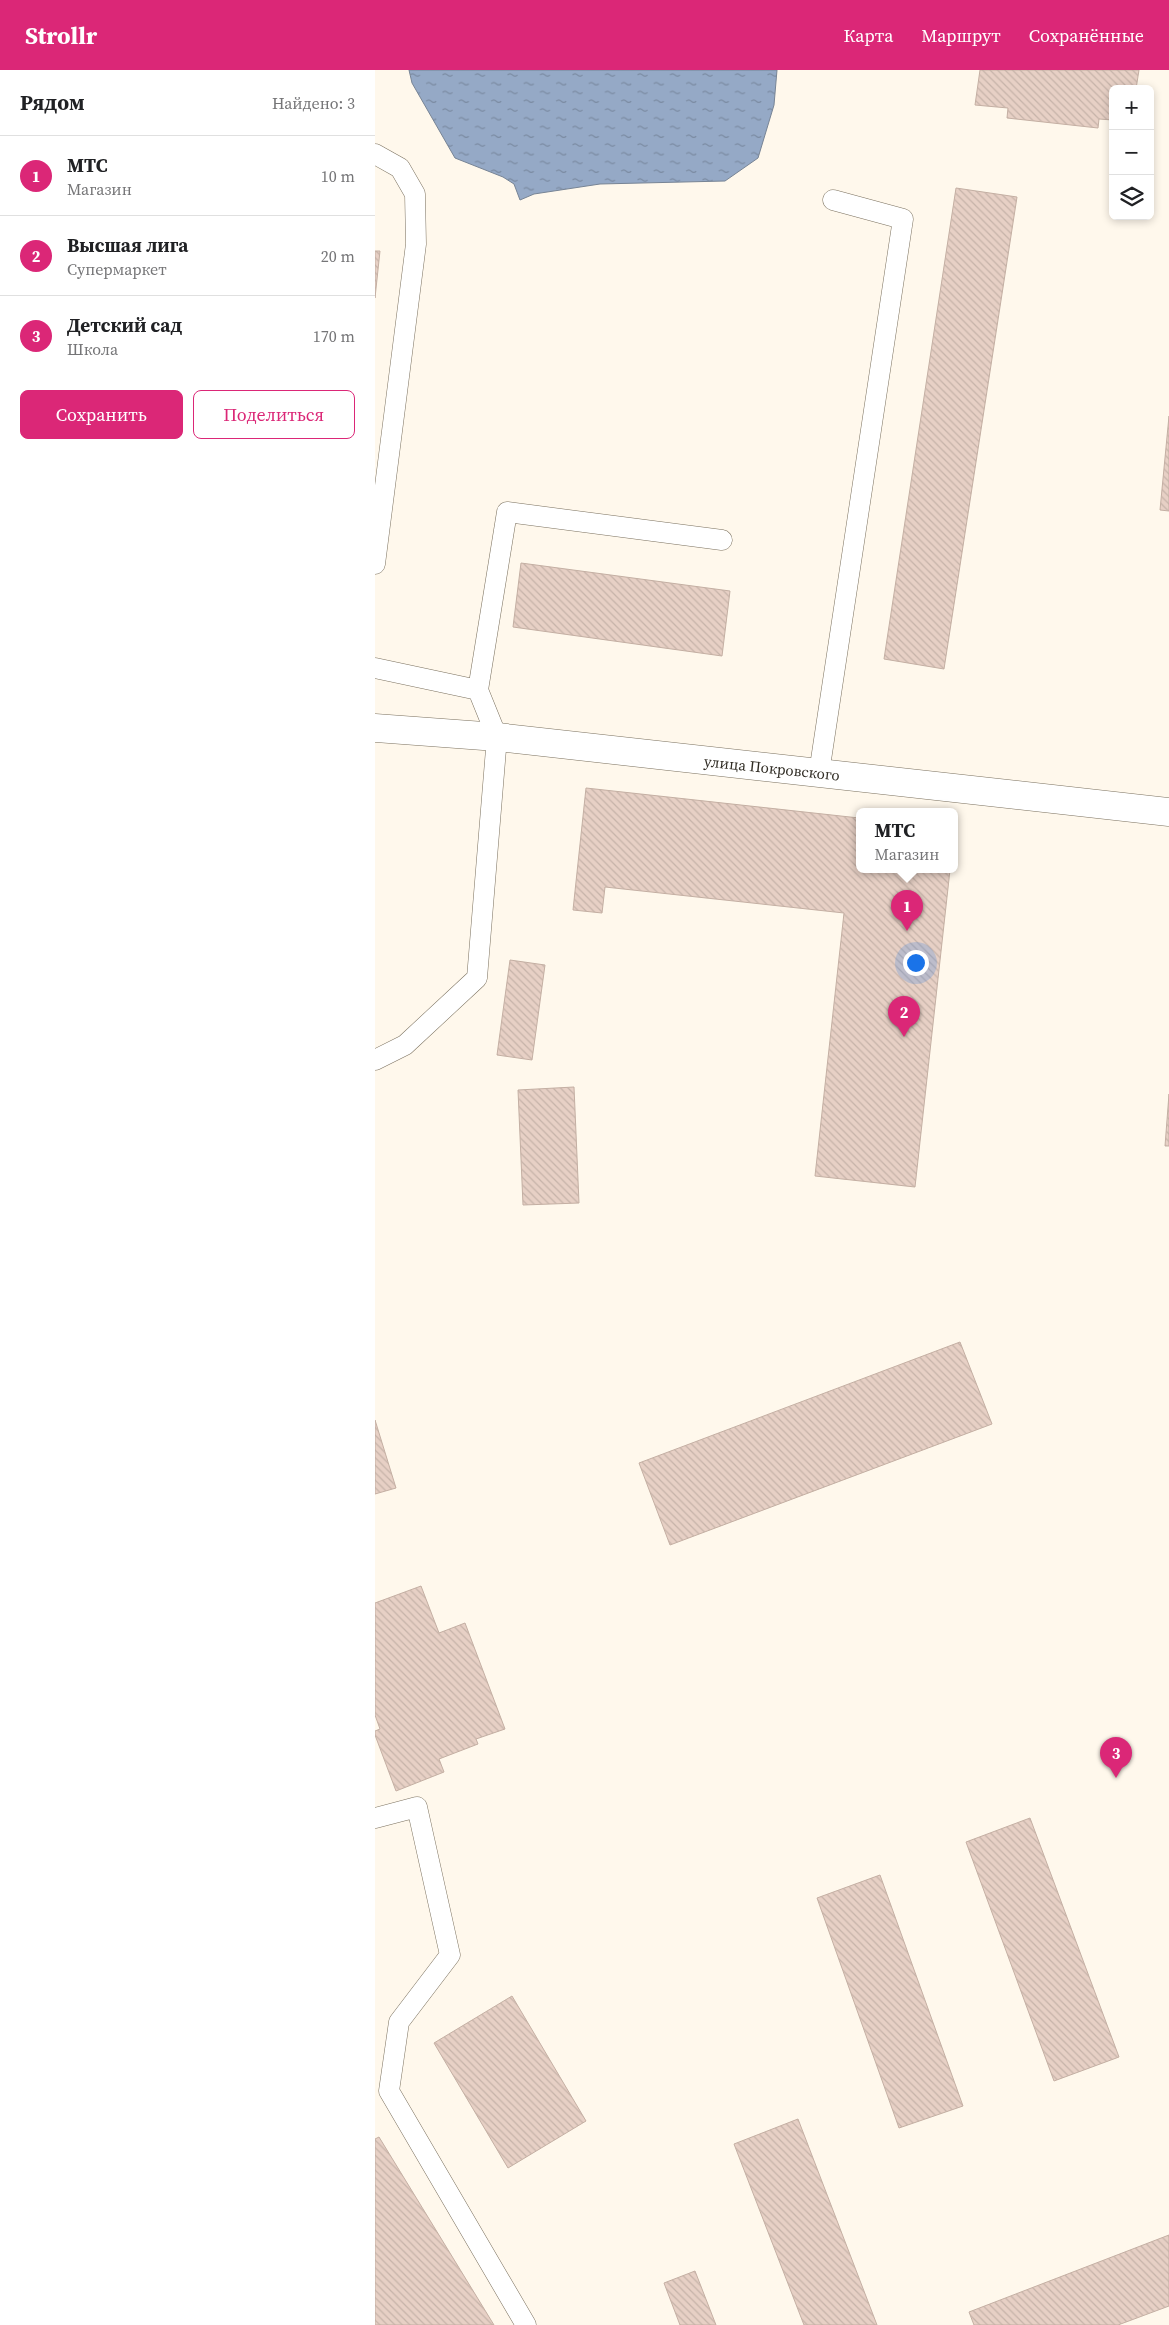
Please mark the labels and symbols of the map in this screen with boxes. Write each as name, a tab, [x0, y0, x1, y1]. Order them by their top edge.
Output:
street label: улица Покровского	[703, 750, 841, 786]
pin: 1	[891, 890, 923, 931]
your location	[903, 950, 929, 976]
pin: 2	[888, 996, 920, 1037]
pin: 3	[1100, 1737, 1132, 1778]

